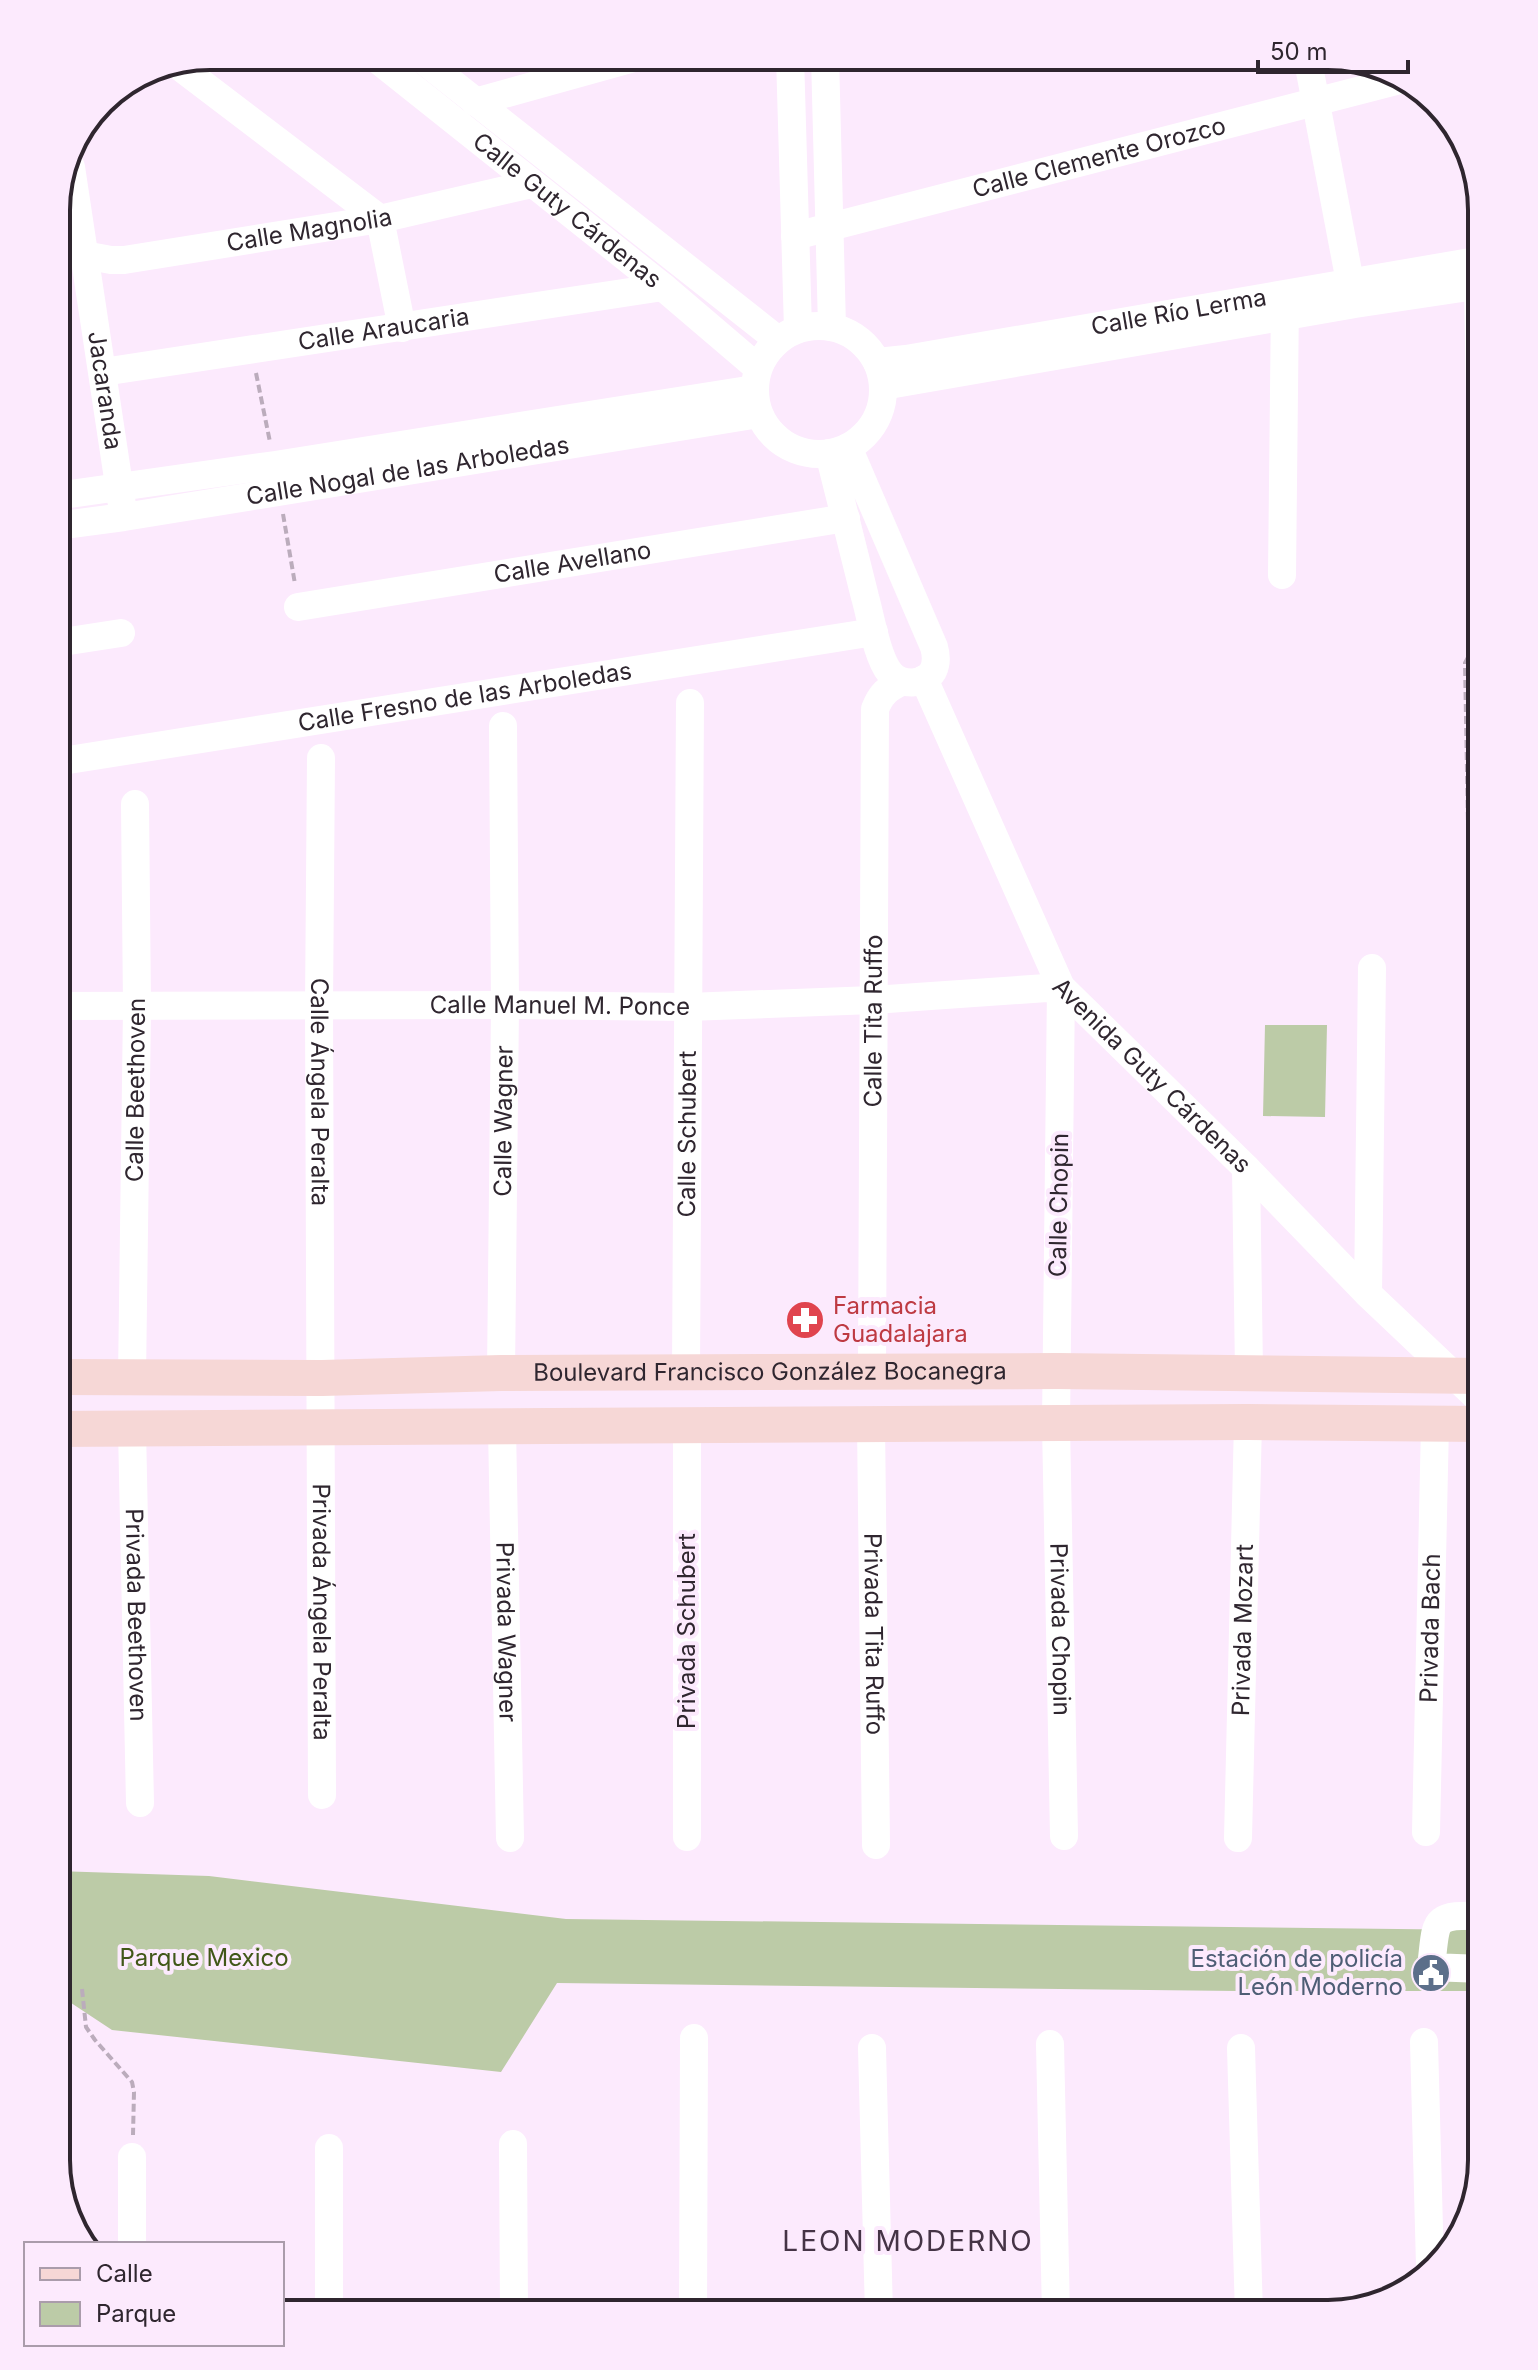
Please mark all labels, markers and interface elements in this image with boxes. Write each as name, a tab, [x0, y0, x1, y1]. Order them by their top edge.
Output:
scale bar	[1258, 24, 1408, 74]
text: 50 m	[1270, 37, 1328, 66]
street label: Calle Clemente Orozco	[969, 111, 1229, 204]
street label: Calle Guty Cárdenas	[467, 126, 667, 294]
street label: Calle Magnolia	[224, 202, 395, 257]
street label: Calle Río Lerma	[1089, 282, 1269, 341]
street label: Calle Araucaria	[296, 302, 471, 356]
street label: Jacaranda	[82, 329, 128, 452]
street label: Calle Nogal de las Arboledas	[244, 430, 571, 511]
street label: Calle Avellano	[492, 535, 653, 589]
street label: Calle Fresno de las Arboledas	[296, 656, 634, 737]
street label: Calle Tita Ruffo	[858, 934, 888, 1108]
street label: Avenida Guty Cárdenas	[1047, 972, 1257, 1179]
street label: Calle Ángela Peralta	[305, 978, 335, 1206]
street label: Calle Manuel M. Ponce	[430, 990, 690, 1021]
street label: Calle Beethoven	[120, 998, 151, 1182]
street label: Calle Wagner	[488, 1045, 519, 1197]
street label: Calle Schubert	[672, 1050, 702, 1218]
street label: Calle Chopin	[1043, 1133, 1074, 1277]
place label: Farmacia Guadalajara	[833, 1291, 968, 1348]
pharmacy icon: Farmacia Guadalajara	[784, 1299, 826, 1341]
street label: Boulevard Francisco González Bocanegra	[533, 1356, 1007, 1387]
street label: Privada Ángela Peralta	[307, 1483, 337, 1741]
street label: Privada Beethoven	[120, 1508, 153, 1722]
street label: Privada Schubert	[672, 1533, 701, 1729]
street label: Privada Tita Ruffo	[858, 1533, 890, 1735]
street label: Privada Wagner	[490, 1542, 523, 1722]
street label: Privada Chopin	[1044, 1542, 1077, 1716]
street label: Privada Mozart	[1226, 1544, 1259, 1716]
street label: Privada Bach	[1414, 1553, 1446, 1703]
park label: Parque Mexico	[119, 1943, 289, 1972]
place label: Estación de policía León Moderno	[1190, 1944, 1403, 2001]
public building icon: Estación de policía León Moderno	[1410, 1952, 1452, 1994]
district label: LEON MODERNO	[782, 2224, 1034, 2258]
legend	[24, 2242, 284, 2346]
text: Calle	[96, 2259, 153, 2288]
text: Parque	[96, 2299, 176, 2328]

